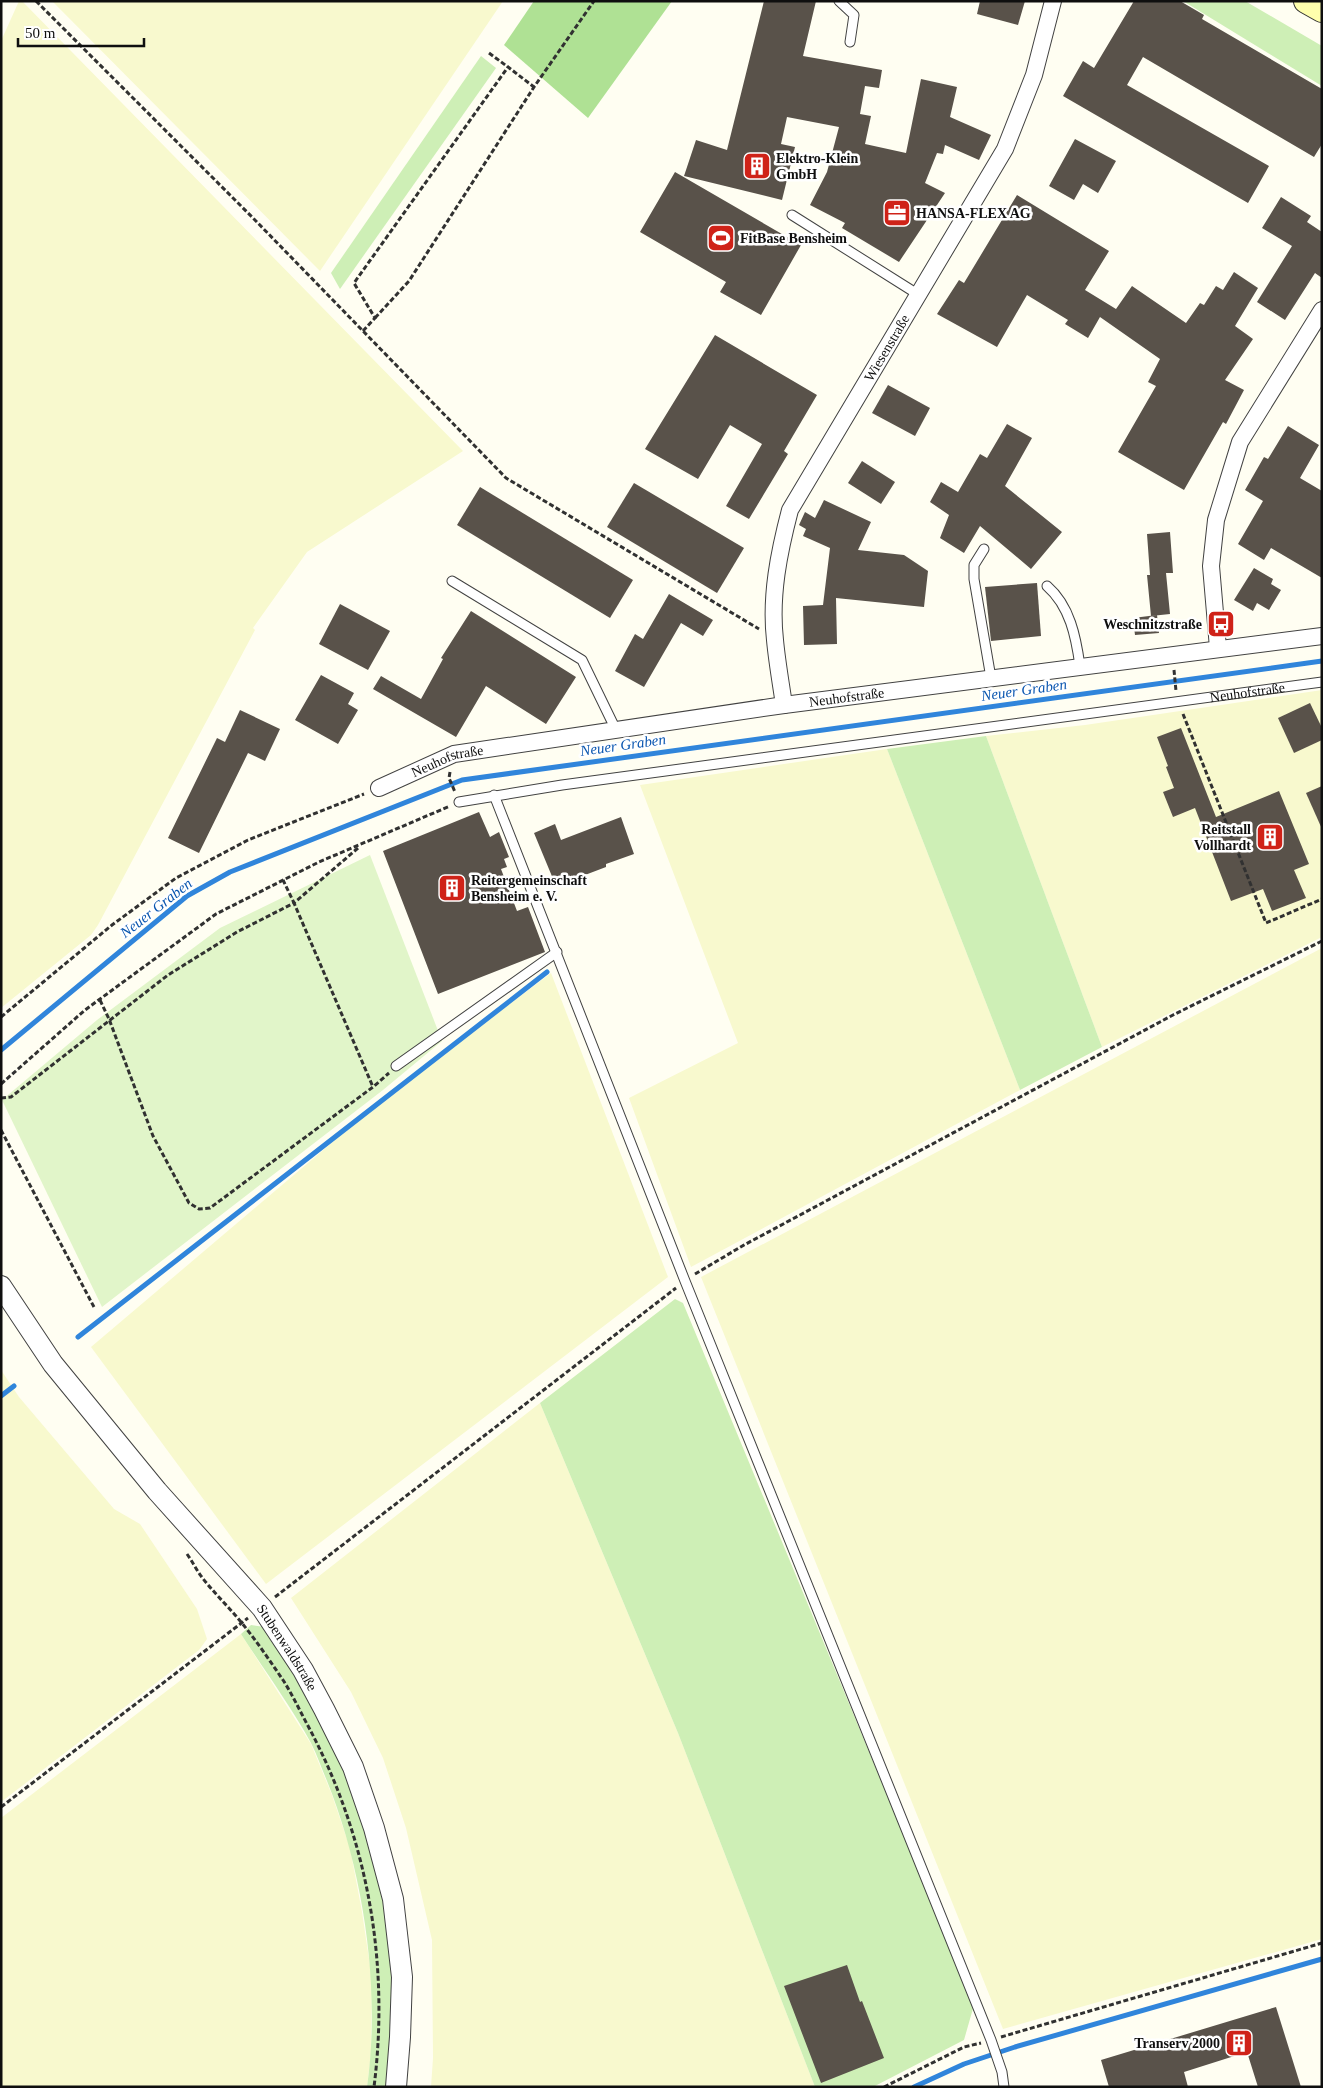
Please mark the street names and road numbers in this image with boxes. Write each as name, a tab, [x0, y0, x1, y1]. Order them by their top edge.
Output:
street label: Wiesenstraße	[861, 312, 913, 384]
street label: Neuhofstraße	[1209, 680, 1286, 705]
street label: Neuhofstraße	[808, 685, 885, 710]
street label: Neuhofstraße	[409, 743, 484, 780]
street label: Stubenwaldstraße	[254, 1602, 320, 1693]

